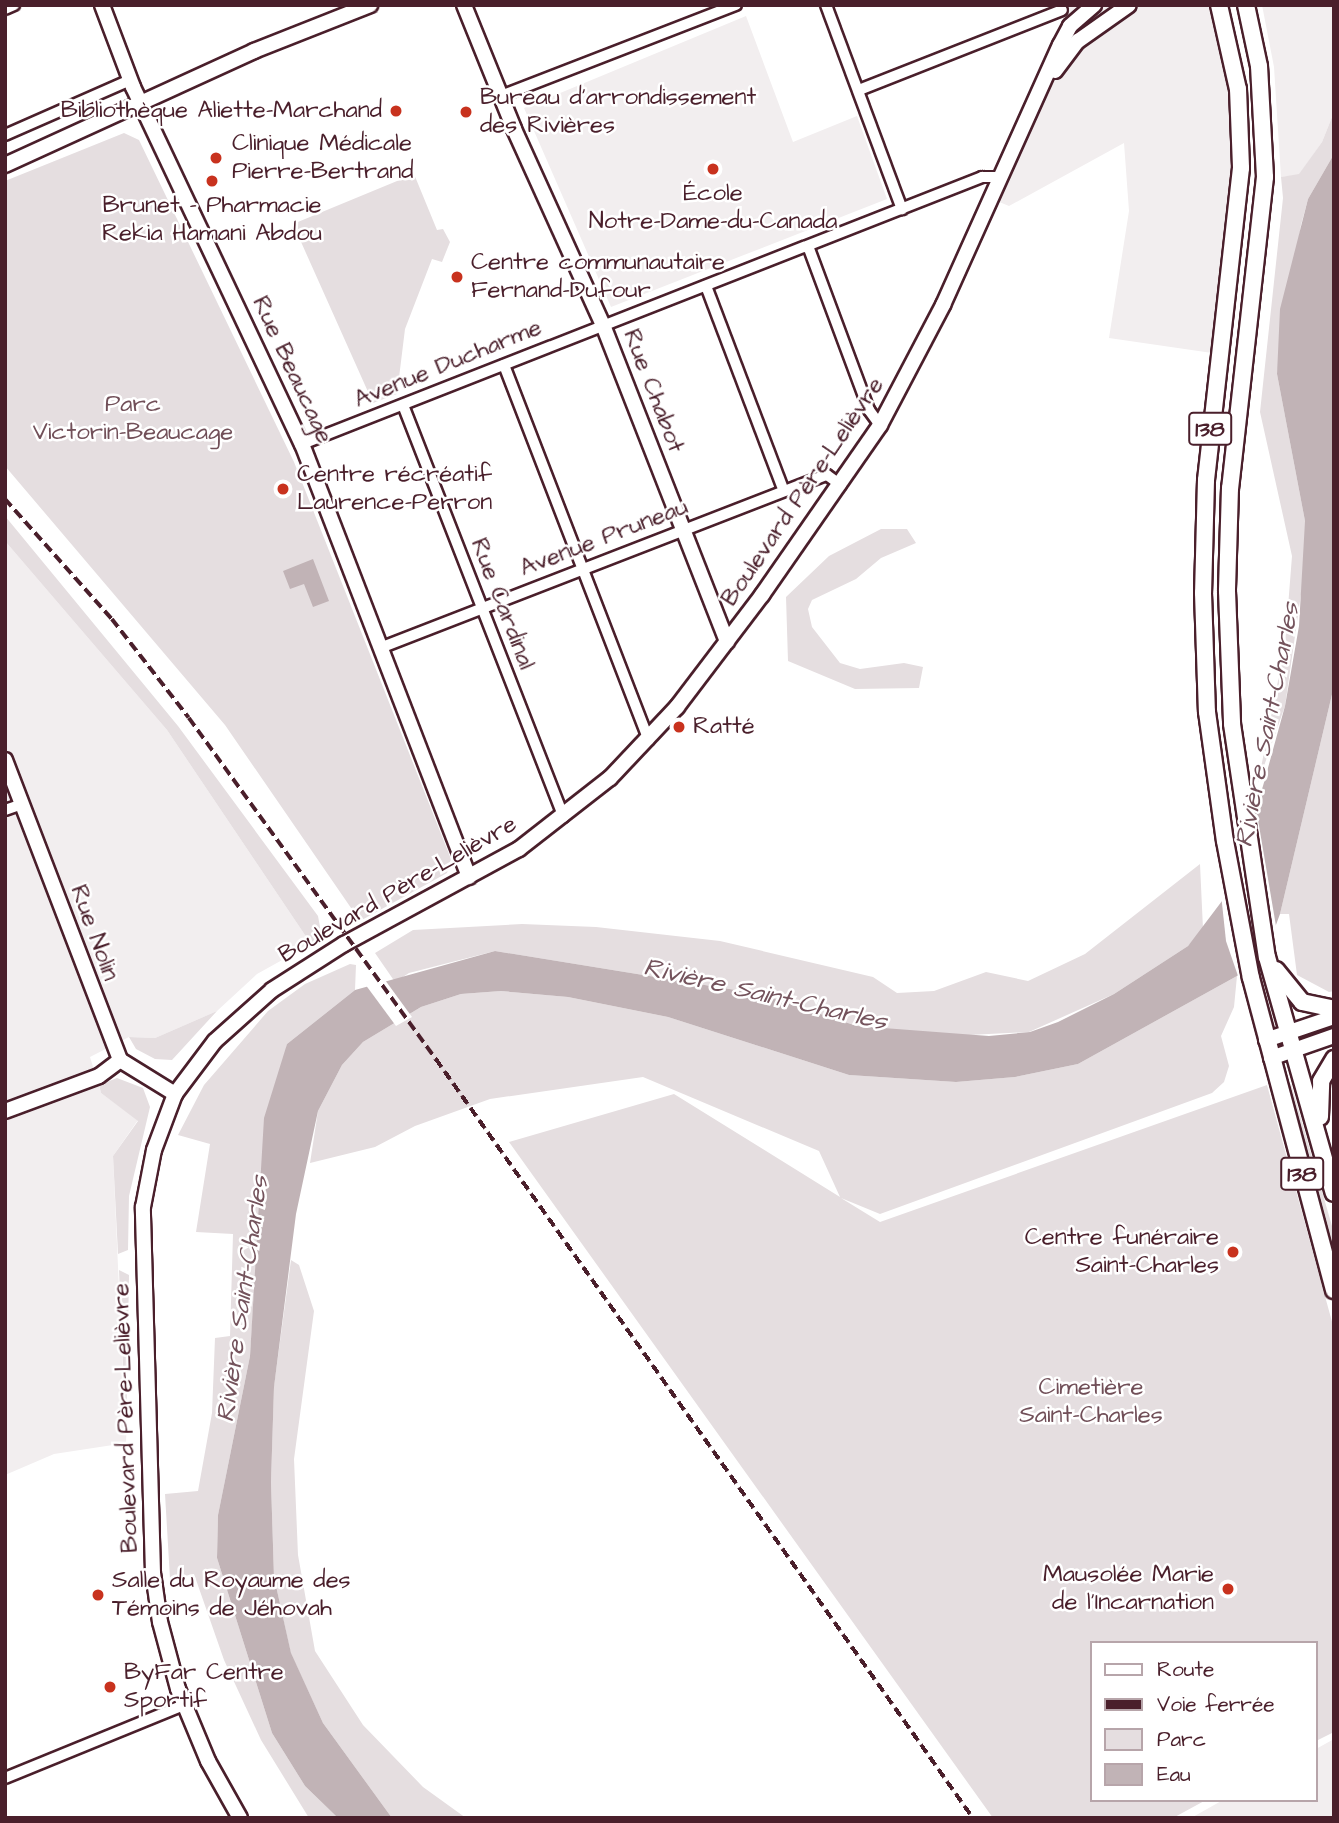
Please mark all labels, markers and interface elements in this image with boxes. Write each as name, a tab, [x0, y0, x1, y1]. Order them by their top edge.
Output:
place label: Bureau d'arrondissement des Rivières	[480, 84, 756, 140]
place label: Bibliothèque Aliette-Marchand	[61, 97, 382, 125]
marker: Bibliothèque Aliette-Marchand	[388, 103, 404, 119]
marker: Bureau d'arrondissement des Rivières	[458, 104, 474, 120]
place label: Clinique Médicale Pierre-Bertrand	[232, 130, 414, 186]
marker: Clinique Médicale Pierre-Bertrand	[206, 148, 226, 168]
marker: École Notre-Dame-du-Canada	[705, 161, 721, 177]
marker: Brunet - Pharmacie Rekia Hamani Abdou	[204, 173, 220, 189]
place label: École Notre-Dame-du-Canada	[589, 180, 837, 236]
place label: Brunet - Pharmacie Rekia Hamani Abdou	[102, 192, 322, 248]
place label: Centre communautaire Fernand-Dufour	[471, 249, 725, 305]
marker: Centre communautaire Fernand-Dufour	[449, 269, 465, 285]
street label: Rue Beaucage	[245, 292, 339, 448]
street label: Avenue Ducharme	[350, 313, 546, 415]
street label: Rue Chabot	[616, 325, 690, 457]
street label: Boulevard Père-Lelièvre	[716, 372, 890, 612]
park label: Parc Victorin-Beaucage	[33, 391, 233, 447]
road number: 138	[1187, 410, 1233, 448]
place label: Centre récréatif Laurence-Perron	[297, 461, 492, 517]
marker: Centre récréatif Laurence-Perron	[275, 481, 291, 497]
street label: Avenue Pruneau	[516, 493, 692, 583]
street label: Rue Cardinal	[464, 534, 540, 674]
water label: Rivière Saint-Charles	[1229, 600, 1307, 850]
place label: Ratté	[693, 713, 755, 741]
marker: Ratté	[671, 719, 687, 735]
street label: Boulevard Père-Lelièvre	[274, 810, 522, 970]
street label: Rue Nolin	[63, 881, 125, 985]
water label: Rivière Saint-Charles	[641, 952, 889, 1038]
road number: 138	[1279, 1154, 1325, 1194]
water label: Rivière Saint-Charles	[210, 1174, 276, 1424]
place label: Centre funéraire Saint-Charles	[1025, 1224, 1219, 1280]
marker: Centre funéraire Saint-Charles	[1225, 1244, 1241, 1260]
street label: Boulevard Père-Lelièvre	[107, 1283, 145, 1553]
park label: Cimetière Saint-Charles	[1019, 1374, 1163, 1430]
place label: Mausolée Marie de l'Incarnation	[1043, 1561, 1214, 1617]
place label: Salle du Royaume des Témoins de Jéhovah	[112, 1567, 351, 1623]
marker: Mausolée Marie de l'Incarnation	[1220, 1581, 1236, 1597]
marker: Salle du Royaume des Témoins de Jéhovah	[90, 1587, 106, 1603]
legend	[1090, 1641, 1318, 1802]
text: Route	[1157, 1655, 1214, 1684]
place label: ByFar Centre Sportif	[124, 1659, 284, 1715]
marker: ByFar Centre Sportif	[102, 1679, 118, 1695]
text: Voie ferrée	[1157, 1690, 1275, 1719]
text: Parc	[1157, 1725, 1206, 1754]
text: Eau	[1157, 1760, 1191, 1789]

